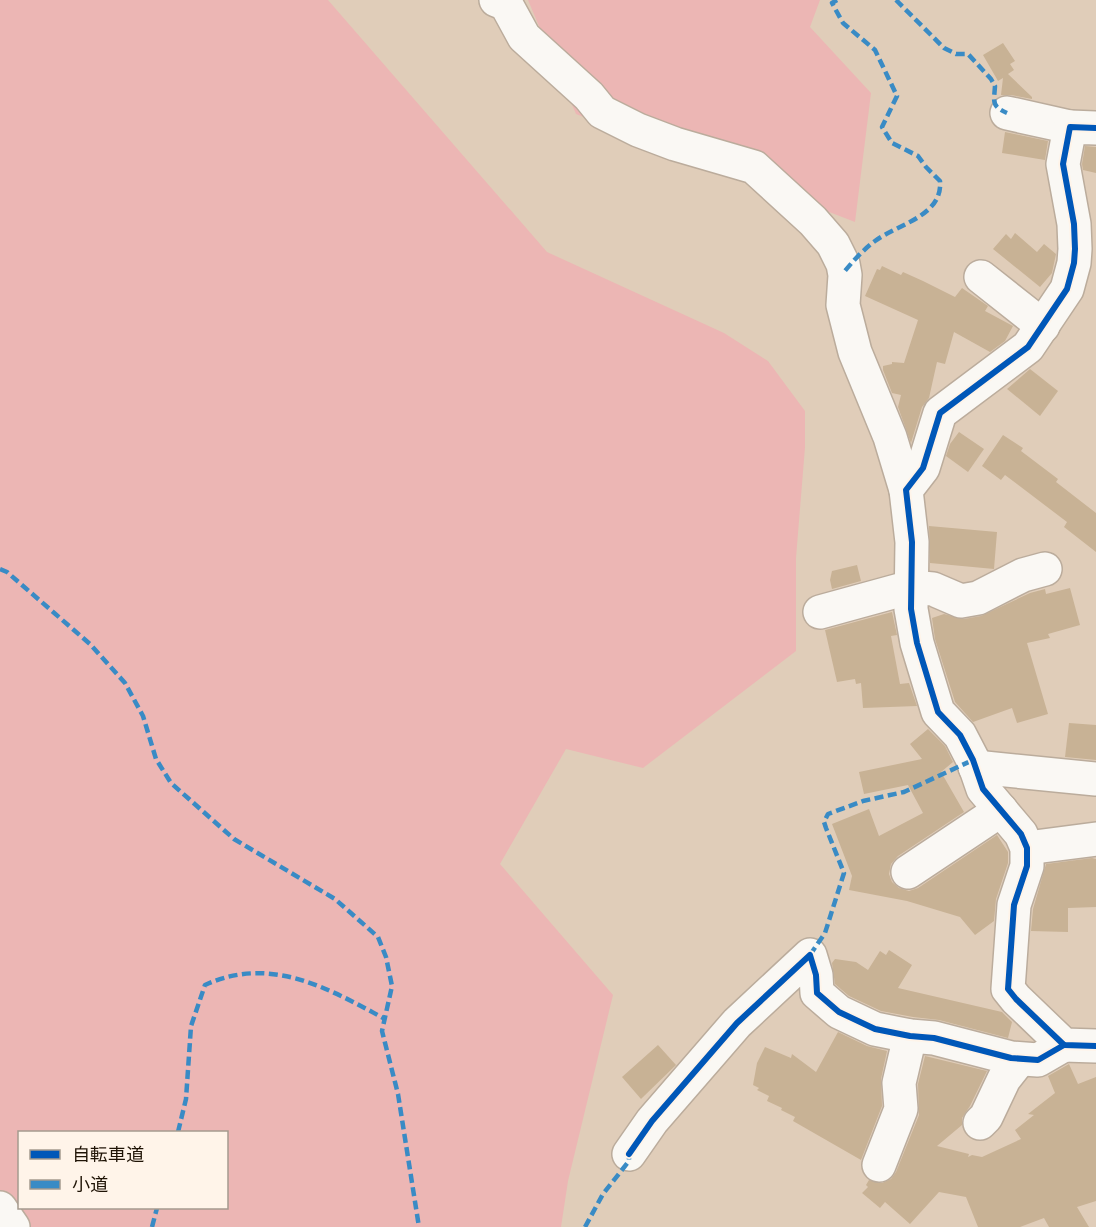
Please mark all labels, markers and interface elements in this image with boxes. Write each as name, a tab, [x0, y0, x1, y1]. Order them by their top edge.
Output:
legend	[18, 1131, 228, 1209]
text: 自転車道	[72, 1145, 144, 1165]
text: 小道	[72, 1175, 108, 1195]

